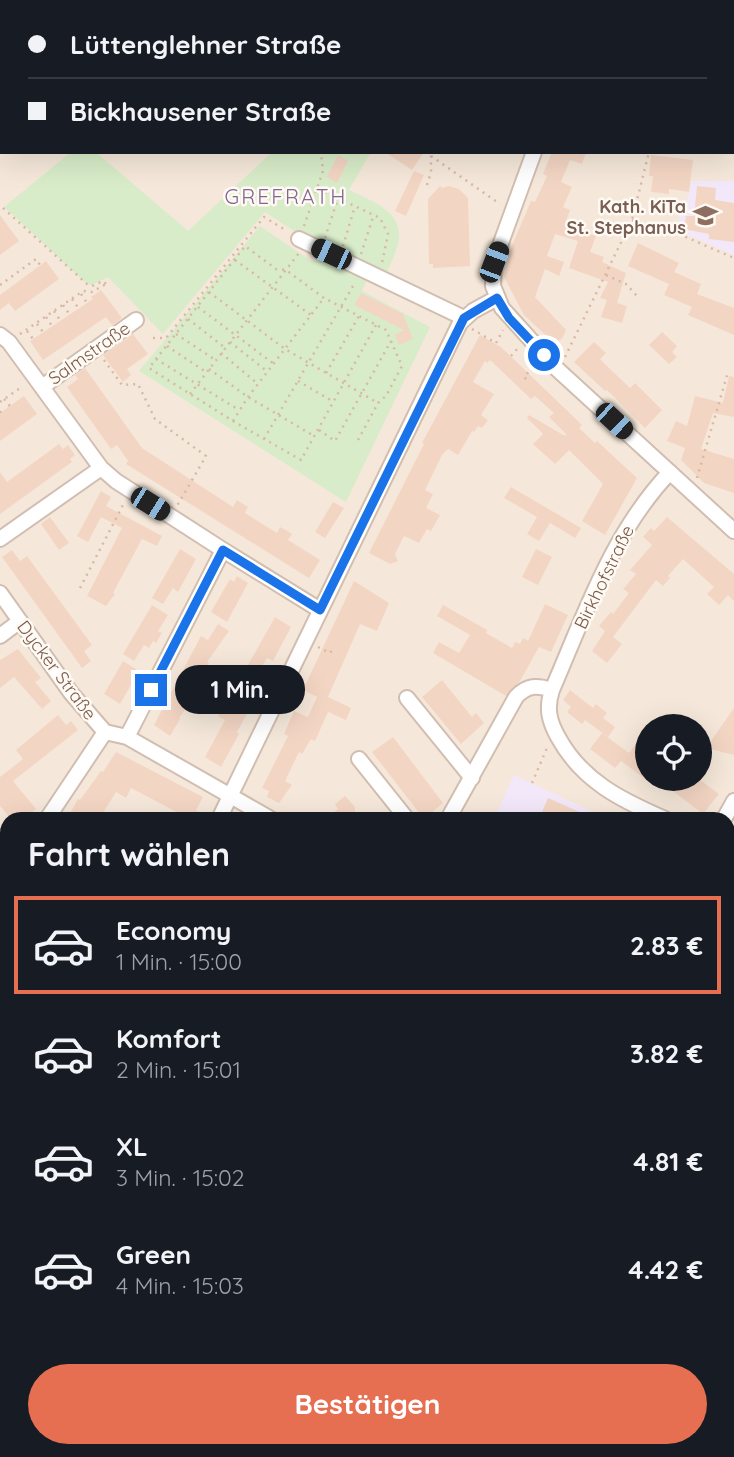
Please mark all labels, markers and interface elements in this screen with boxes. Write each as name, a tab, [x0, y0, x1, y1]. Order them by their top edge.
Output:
text: Lüttenglehner Straße	[70, 28, 341, 61]
text: Bickhausener Straße	[70, 95, 331, 128]
district label: GREFRATH	[225, 183, 347, 209]
place label: Kath. KiTa St. Stephanus	[567, 195, 686, 239]
school or university icon: Kath. KiTa St. Stephanus	[692, 202, 720, 230]
car	[308, 236, 355, 272]
car	[477, 239, 512, 285]
street label: Salmstraße	[44, 316, 134, 390]
route start	[528, 339, 560, 371]
car	[592, 399, 637, 443]
car	[127, 484, 174, 524]
street label: Birkhofstraße	[569, 521, 639, 633]
street label: Dycker Straße	[12, 616, 102, 724]
callout: 1 Min.	[176, 666, 305, 714]
route end	[135, 674, 167, 706]
text: 1 Min.	[210, 675, 270, 704]
map controls	[635, 714, 712, 791]
button: locate	[635, 714, 712, 791]
text: Fahrt wählen	[28, 834, 230, 874]
icon: car	[32, 914, 95, 977]
text: Economy	[116, 914, 231, 947]
text: 2.83 €	[630, 929, 703, 962]
text: 1 Min. · 15:00	[116, 947, 242, 976]
icon: car	[32, 1022, 95, 1085]
text: Komfort	[116, 1022, 221, 1055]
text: 3.82 €	[630, 1037, 703, 1070]
text: 2 Min. · 15:01	[116, 1055, 241, 1084]
icon: car	[32, 1130, 95, 1193]
text: XL	[116, 1130, 148, 1163]
text: 4.81 €	[633, 1145, 703, 1178]
text: 3 Min. · 15:02	[116, 1163, 245, 1192]
icon: car	[32, 1238, 95, 1301]
text: Green	[116, 1238, 191, 1271]
text: 4.42 €	[628, 1253, 703, 1286]
text: 4 Min. · 15:03	[116, 1271, 244, 1300]
button: Bestätigen	[28, 1364, 707, 1444]

